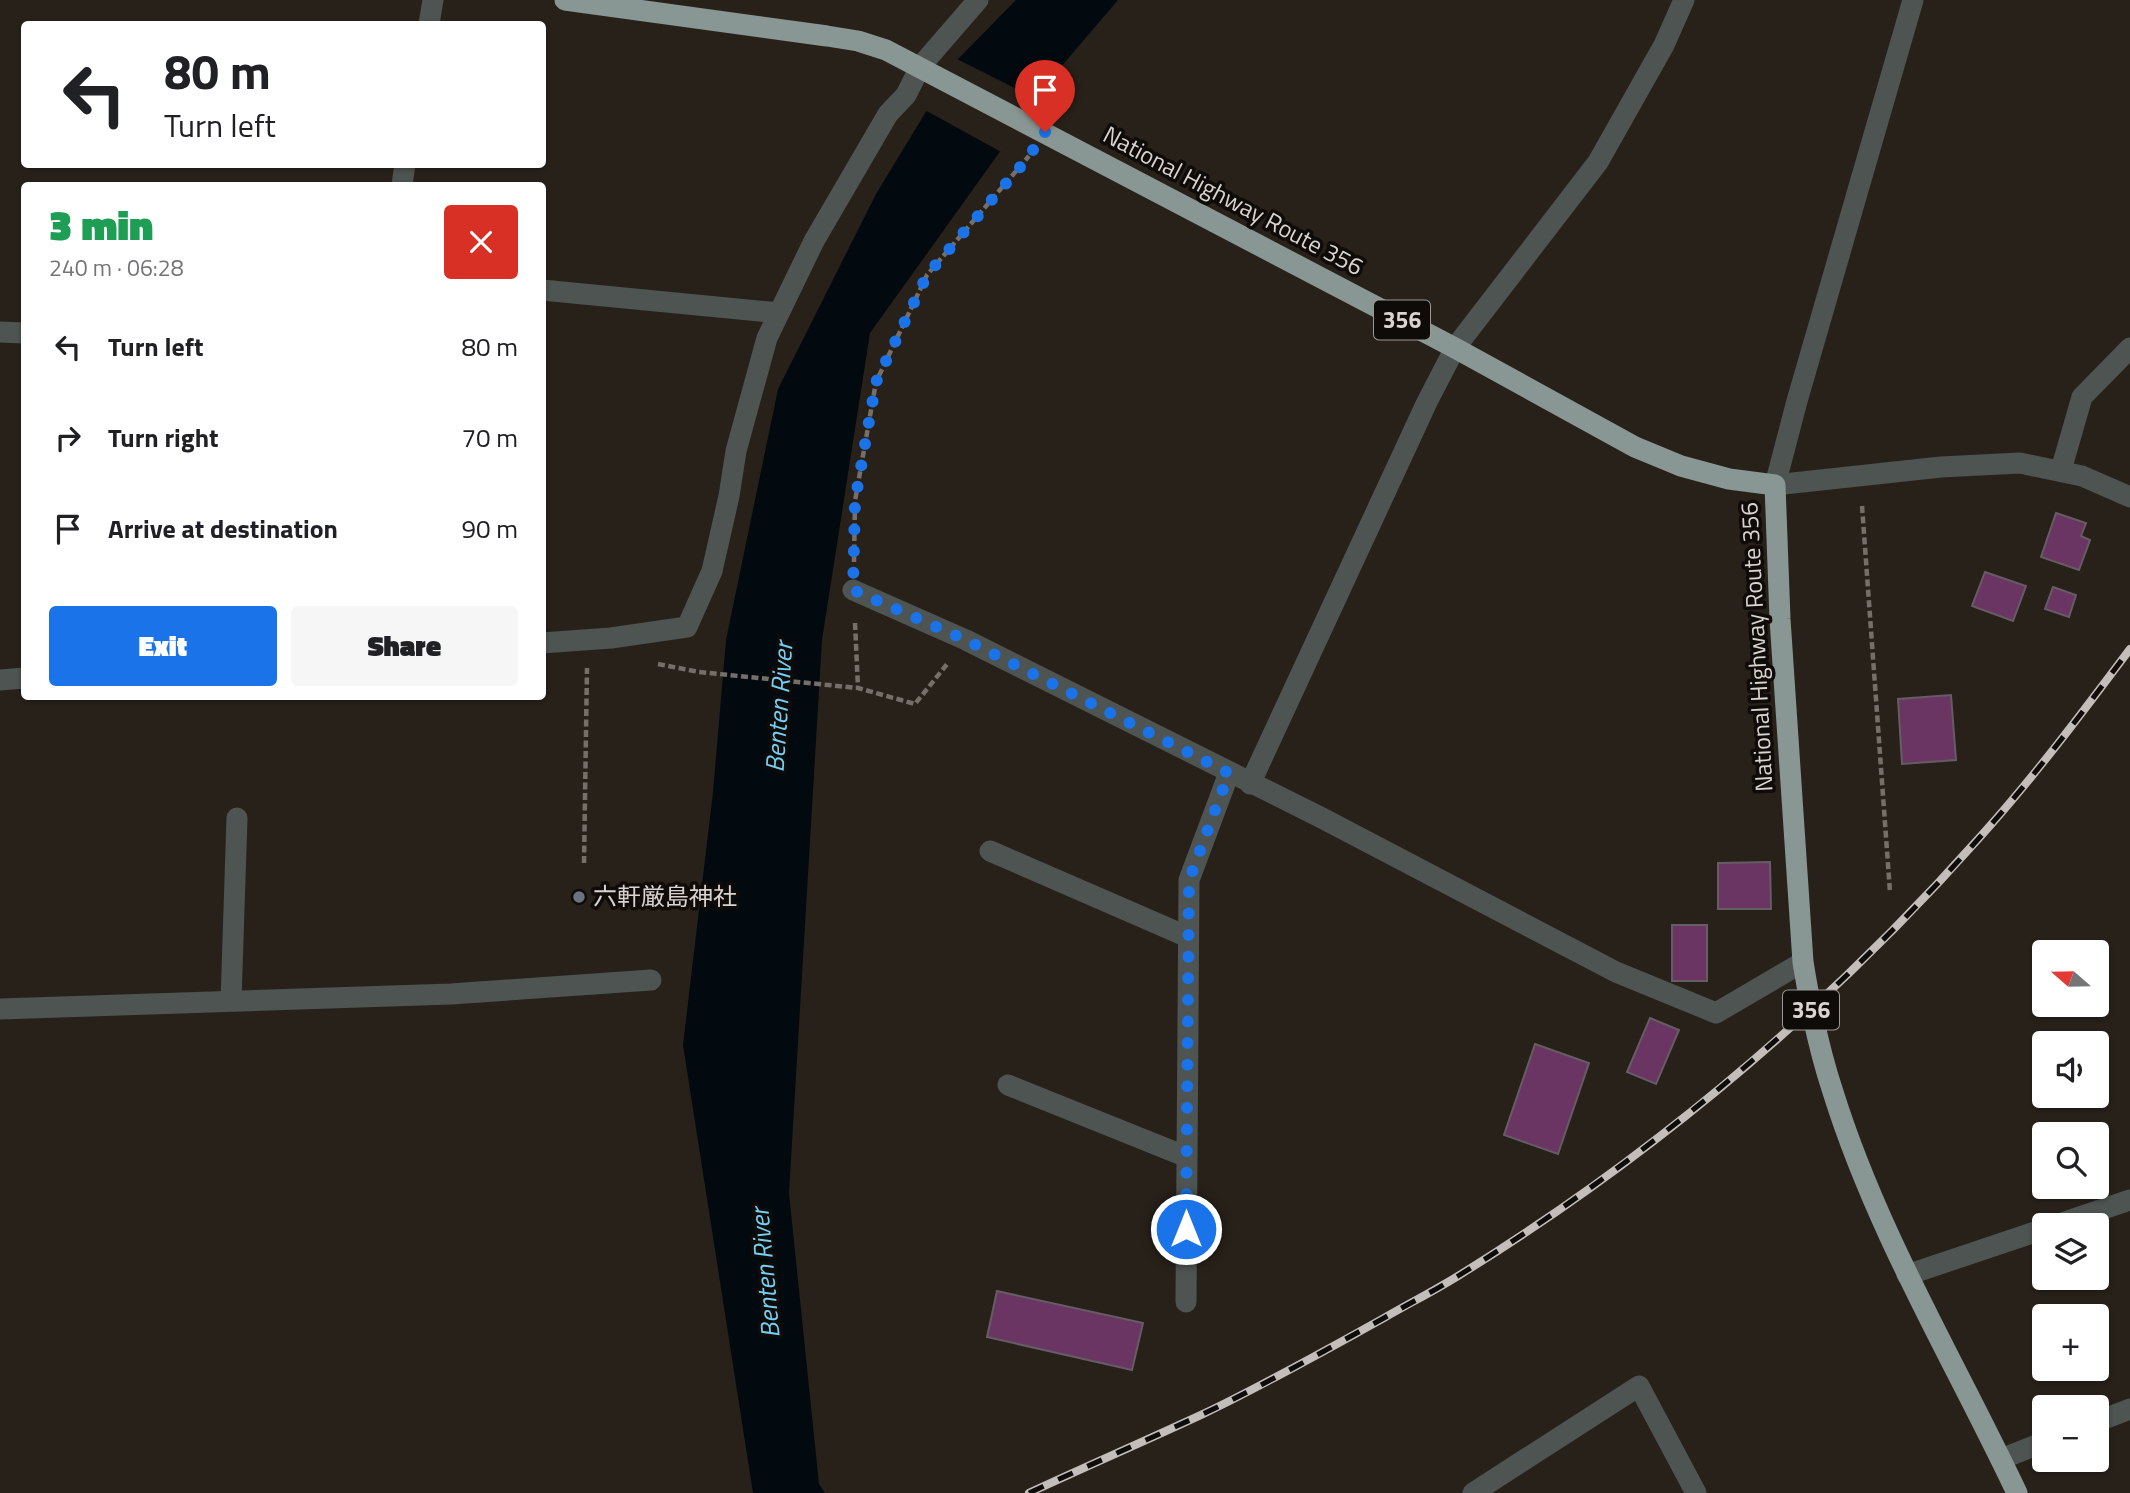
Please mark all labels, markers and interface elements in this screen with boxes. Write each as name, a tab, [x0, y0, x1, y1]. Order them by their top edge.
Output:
text: 80 m	[164, 33, 271, 108]
icon: left	[49, 49, 140, 140]
pin	[1015, 60, 1075, 132]
icon: arrive	[1026, 71, 1064, 109]
text: Turn left	[164, 101, 276, 149]
street label: National Highway Route 356	[1097, 116, 1370, 284]
text: 3 min	[49, 192, 153, 256]
button: close	[444, 205, 518, 279]
text: 240 m · 06:28	[49, 250, 184, 285]
road number: 356	[1374, 300, 1430, 340]
text: Turn left	[108, 327, 203, 366]
text: 80 m	[461, 327, 518, 366]
icon: left	[49, 328, 87, 366]
text: Turn right	[108, 418, 219, 457]
text: 70 m	[461, 418, 518, 457]
icon: right	[49, 419, 87, 457]
street label: National Highway Route 356	[1730, 501, 1782, 793]
text: Arrive at destination	[108, 509, 338, 548]
text: 90 m	[461, 509, 518, 548]
icon: arrive	[49, 510, 87, 548]
button: Exit	[49, 606, 277, 686]
button: Share	[291, 606, 518, 686]
water label: Benten River	[754, 638, 803, 773]
place label: 六軒厳島神社	[593, 878, 737, 914]
marker: 六軒厳島神社	[571, 889, 587, 905]
north arrow	[2032, 940, 2109, 1017]
map controls	[2032, 940, 2109, 1472]
road number: 356	[1783, 990, 1839, 1030]
button: sound	[2032, 1031, 2109, 1108]
button: search	[2032, 1122, 2109, 1199]
position arrow	[1149, 1192, 1223, 1266]
water label: Benten River	[739, 1204, 790, 1340]
button: layers	[2032, 1213, 2109, 1290]
button: +	[2032, 1304, 2109, 1381]
button: −	[2032, 1395, 2109, 1472]

